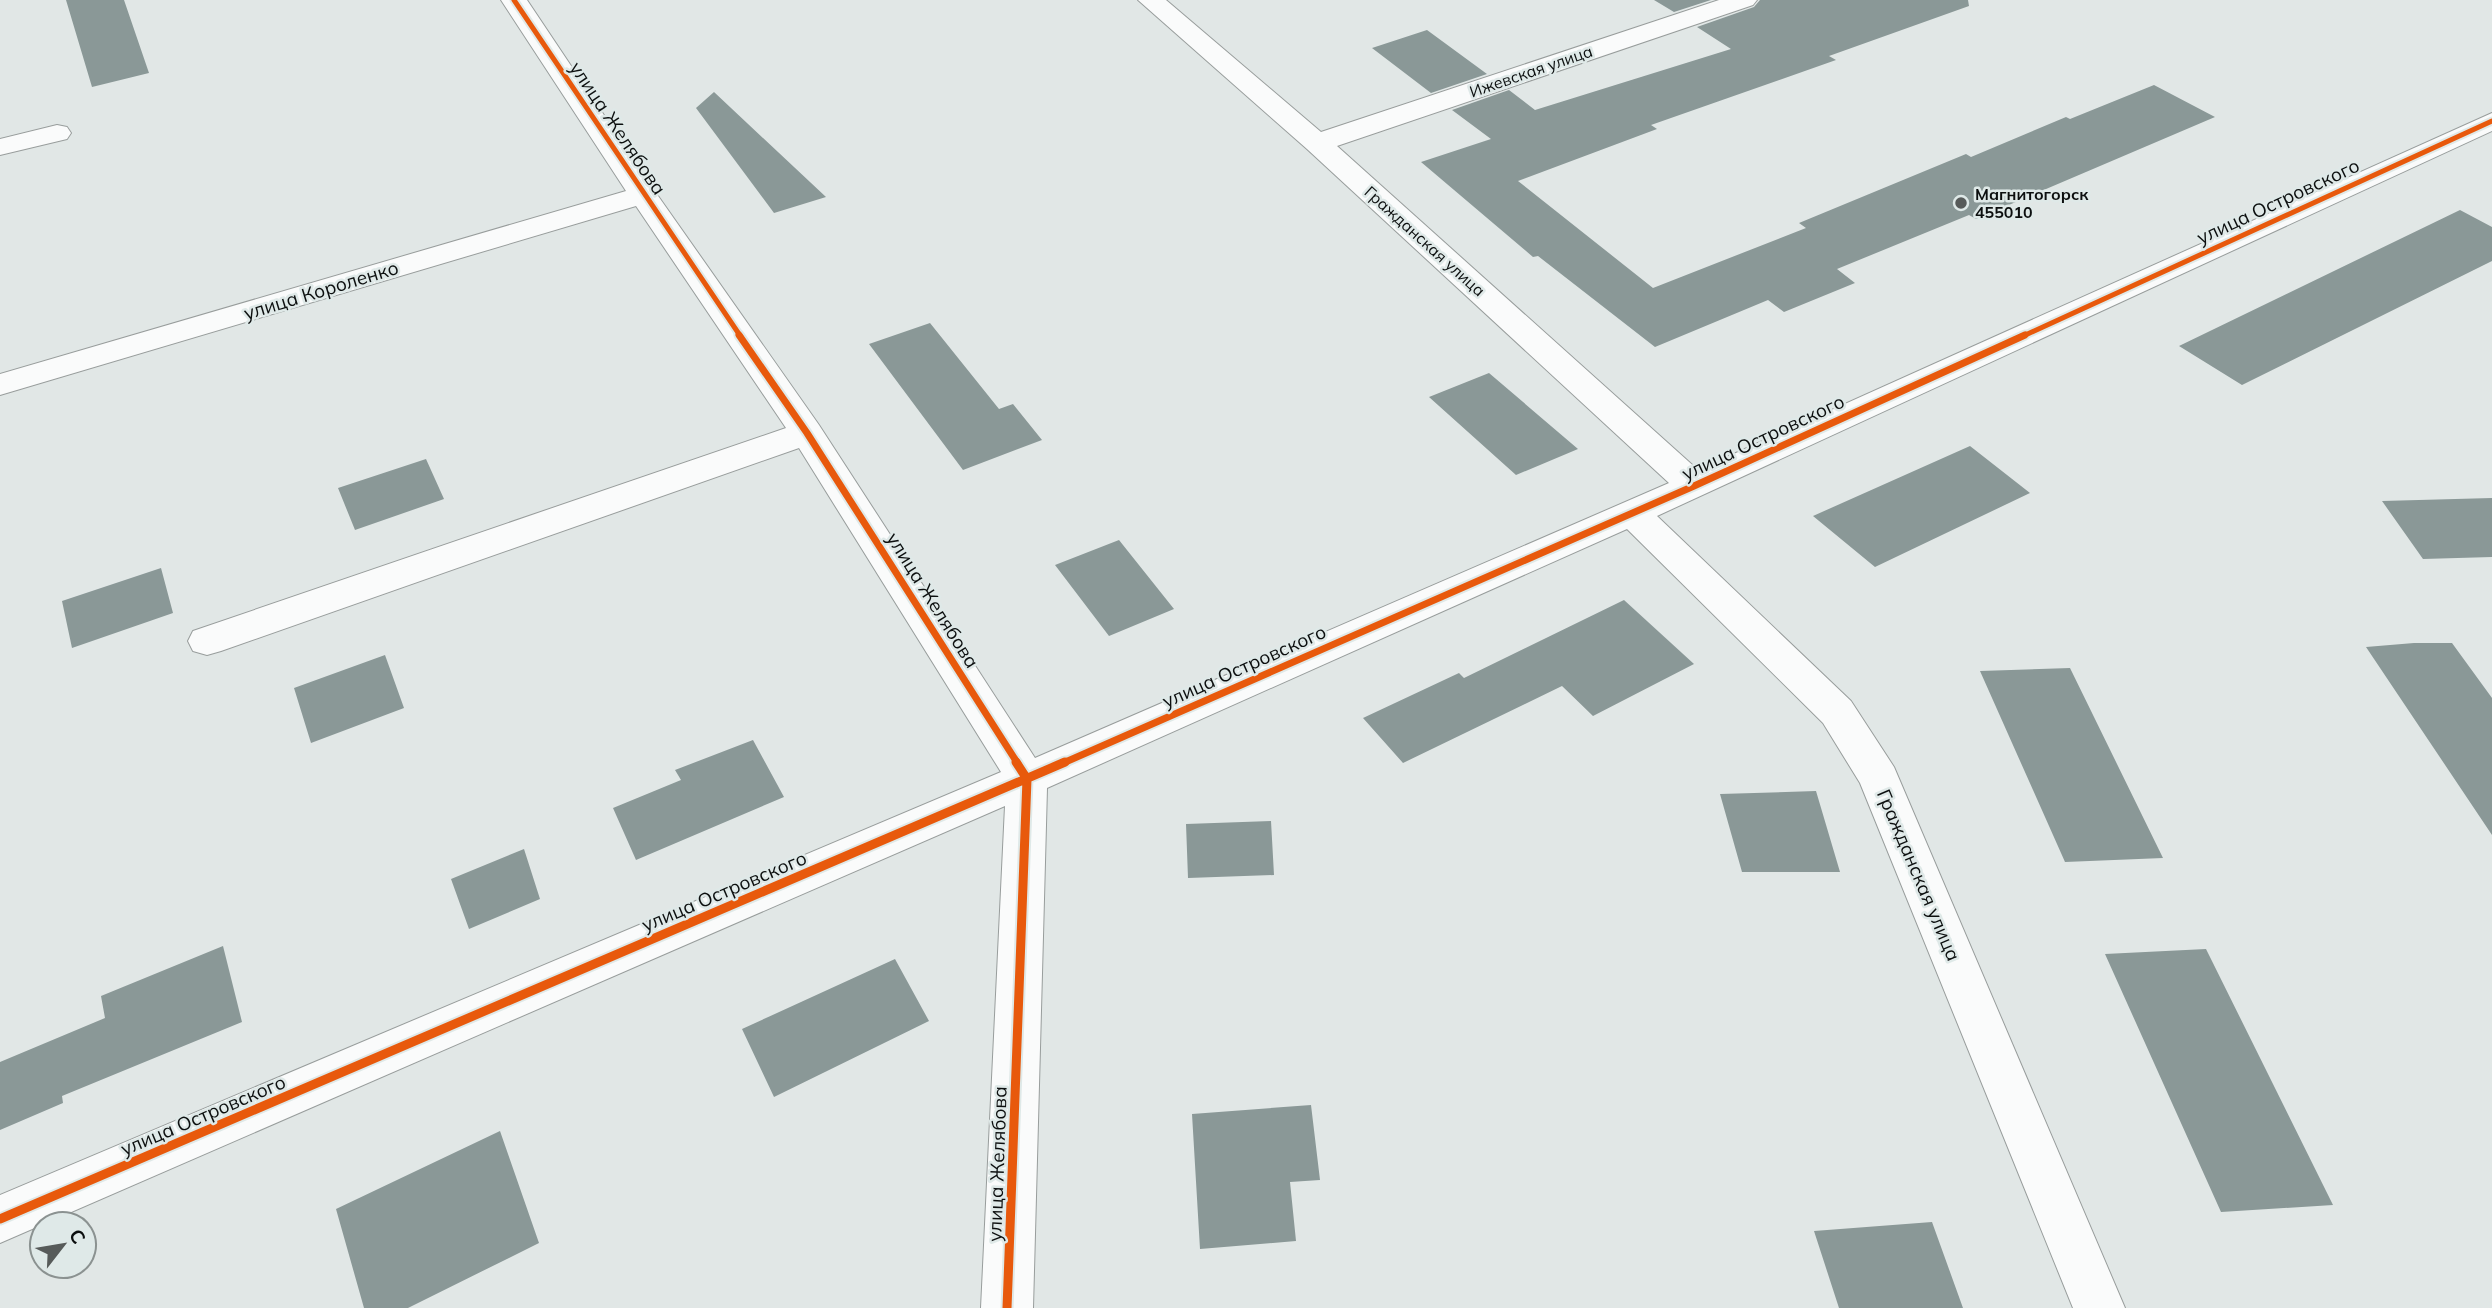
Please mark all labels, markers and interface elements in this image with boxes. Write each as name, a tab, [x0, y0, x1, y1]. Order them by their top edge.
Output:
street label: Ижевская улица	[1467, 41, 1595, 101]
street label: улица Желябова	[565, 57, 671, 199]
street label: улица Островского	[2193, 153, 2363, 249]
street label: Гражданская улица	[1361, 182, 1489, 300]
place label: Магнитогорск 455010	[1975, 184, 2089, 222]
marker: Магнитогорск 455010	[1953, 195, 1969, 211]
street label: улица Короленко	[241, 255, 401, 325]
street label: улица Островского	[1678, 389, 1848, 485]
street label: улица Желябова	[882, 528, 984, 672]
street label: улица Островского	[1158, 619, 1330, 713]
street label: Гражданская улица	[1872, 786, 1966, 964]
street label: улица Островского	[638, 845, 810, 937]
street label: улица Островского	[117, 1069, 289, 1161]
street label: улица Желябова	[982, 1086, 1012, 1242]
north arrow	[28, 1210, 98, 1280]
text: С	[64, 1224, 91, 1248]

